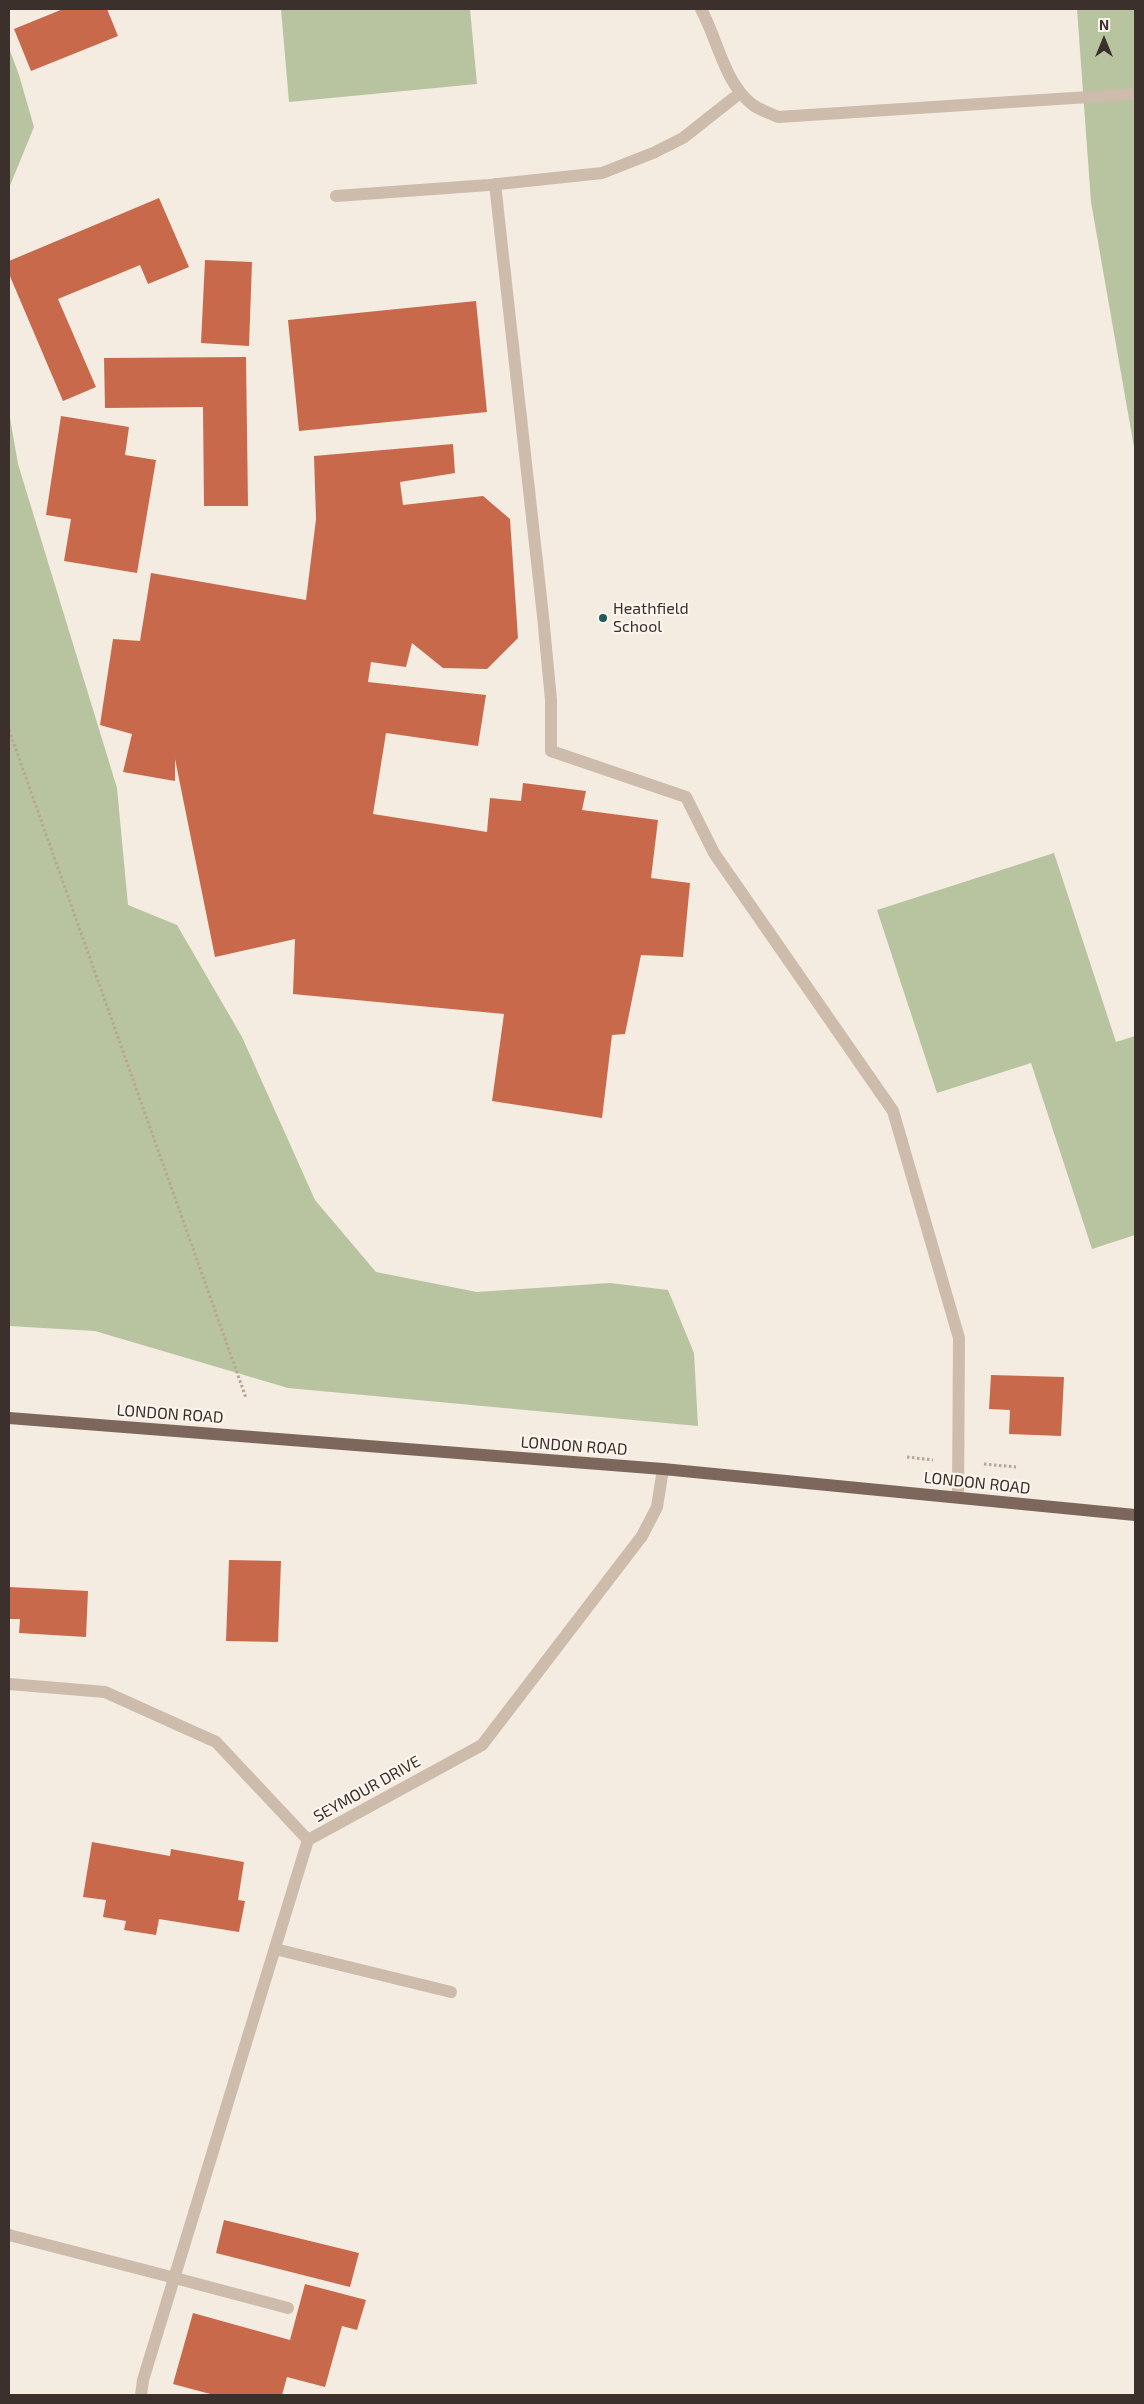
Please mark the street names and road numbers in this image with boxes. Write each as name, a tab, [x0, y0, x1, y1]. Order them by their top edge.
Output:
street label: LONDON ROAD	[116, 1401, 224, 1427]
street label: LONDON ROAD	[520, 1433, 628, 1459]
street label: LONDON ROAD	[923, 1468, 1031, 1498]
street label: SEYMOUR DRIVE	[310, 1752, 424, 1826]

